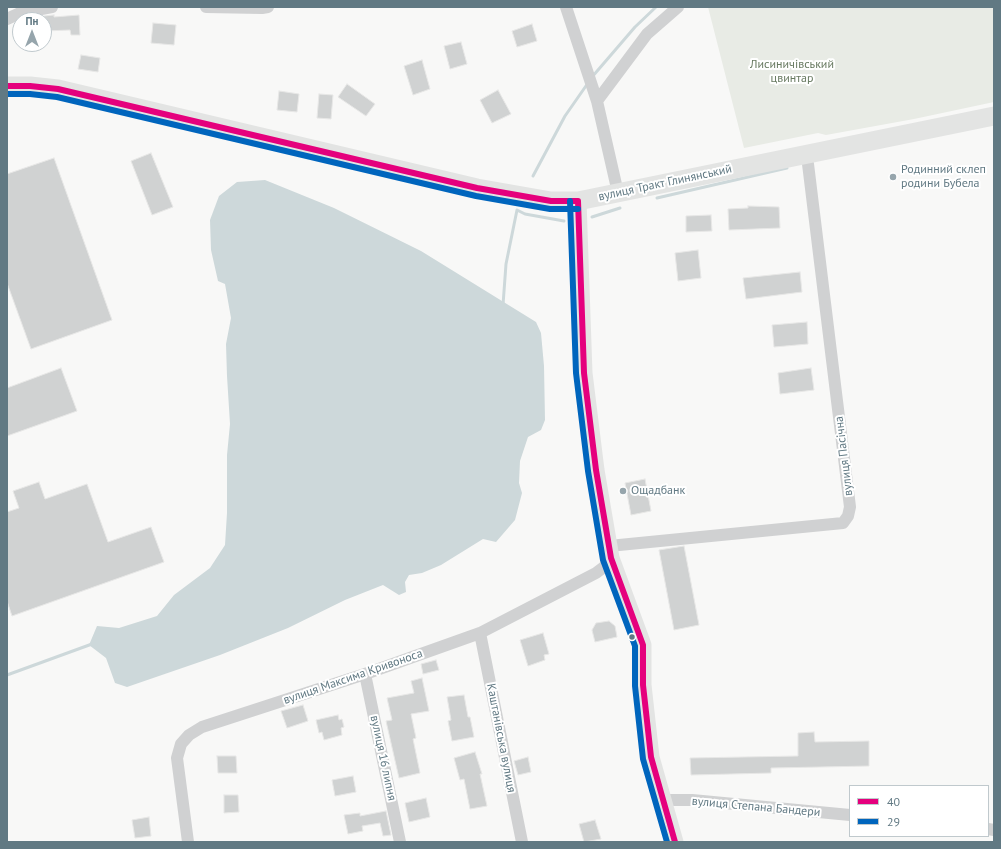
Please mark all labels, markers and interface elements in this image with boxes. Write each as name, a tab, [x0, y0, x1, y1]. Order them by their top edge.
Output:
north arrow	[12, 12, 52, 52]
text: Пн	[26, 14, 38, 28]
park label: Лисиничівський цвинтар	[750, 58, 834, 86]
street label: вулиця Тракт Глинянський	[597, 162, 733, 204]
place label: Родинний склеп родини Бубела	[901, 163, 986, 191]
marker: Родинний склеп родини Бубела	[888, 172, 898, 182]
street label: вулиця Пасічна	[832, 415, 856, 497]
place label: Ощадбанк	[631, 484, 685, 498]
marker: Ощадбанк	[618, 486, 628, 496]
unlabelled marker	[627, 632, 637, 642]
street label: вулиця Максима Кривоноса	[281, 646, 425, 708]
street label: Каштанівська вулиця	[483, 682, 519, 794]
street label: вулиця 16 липня	[367, 714, 399, 802]
legend	[849, 785, 989, 837]
street label: вулиця Степана Бандери	[691, 794, 821, 820]
text: 40	[887, 794, 900, 809]
text: 29	[887, 814, 900, 829]

